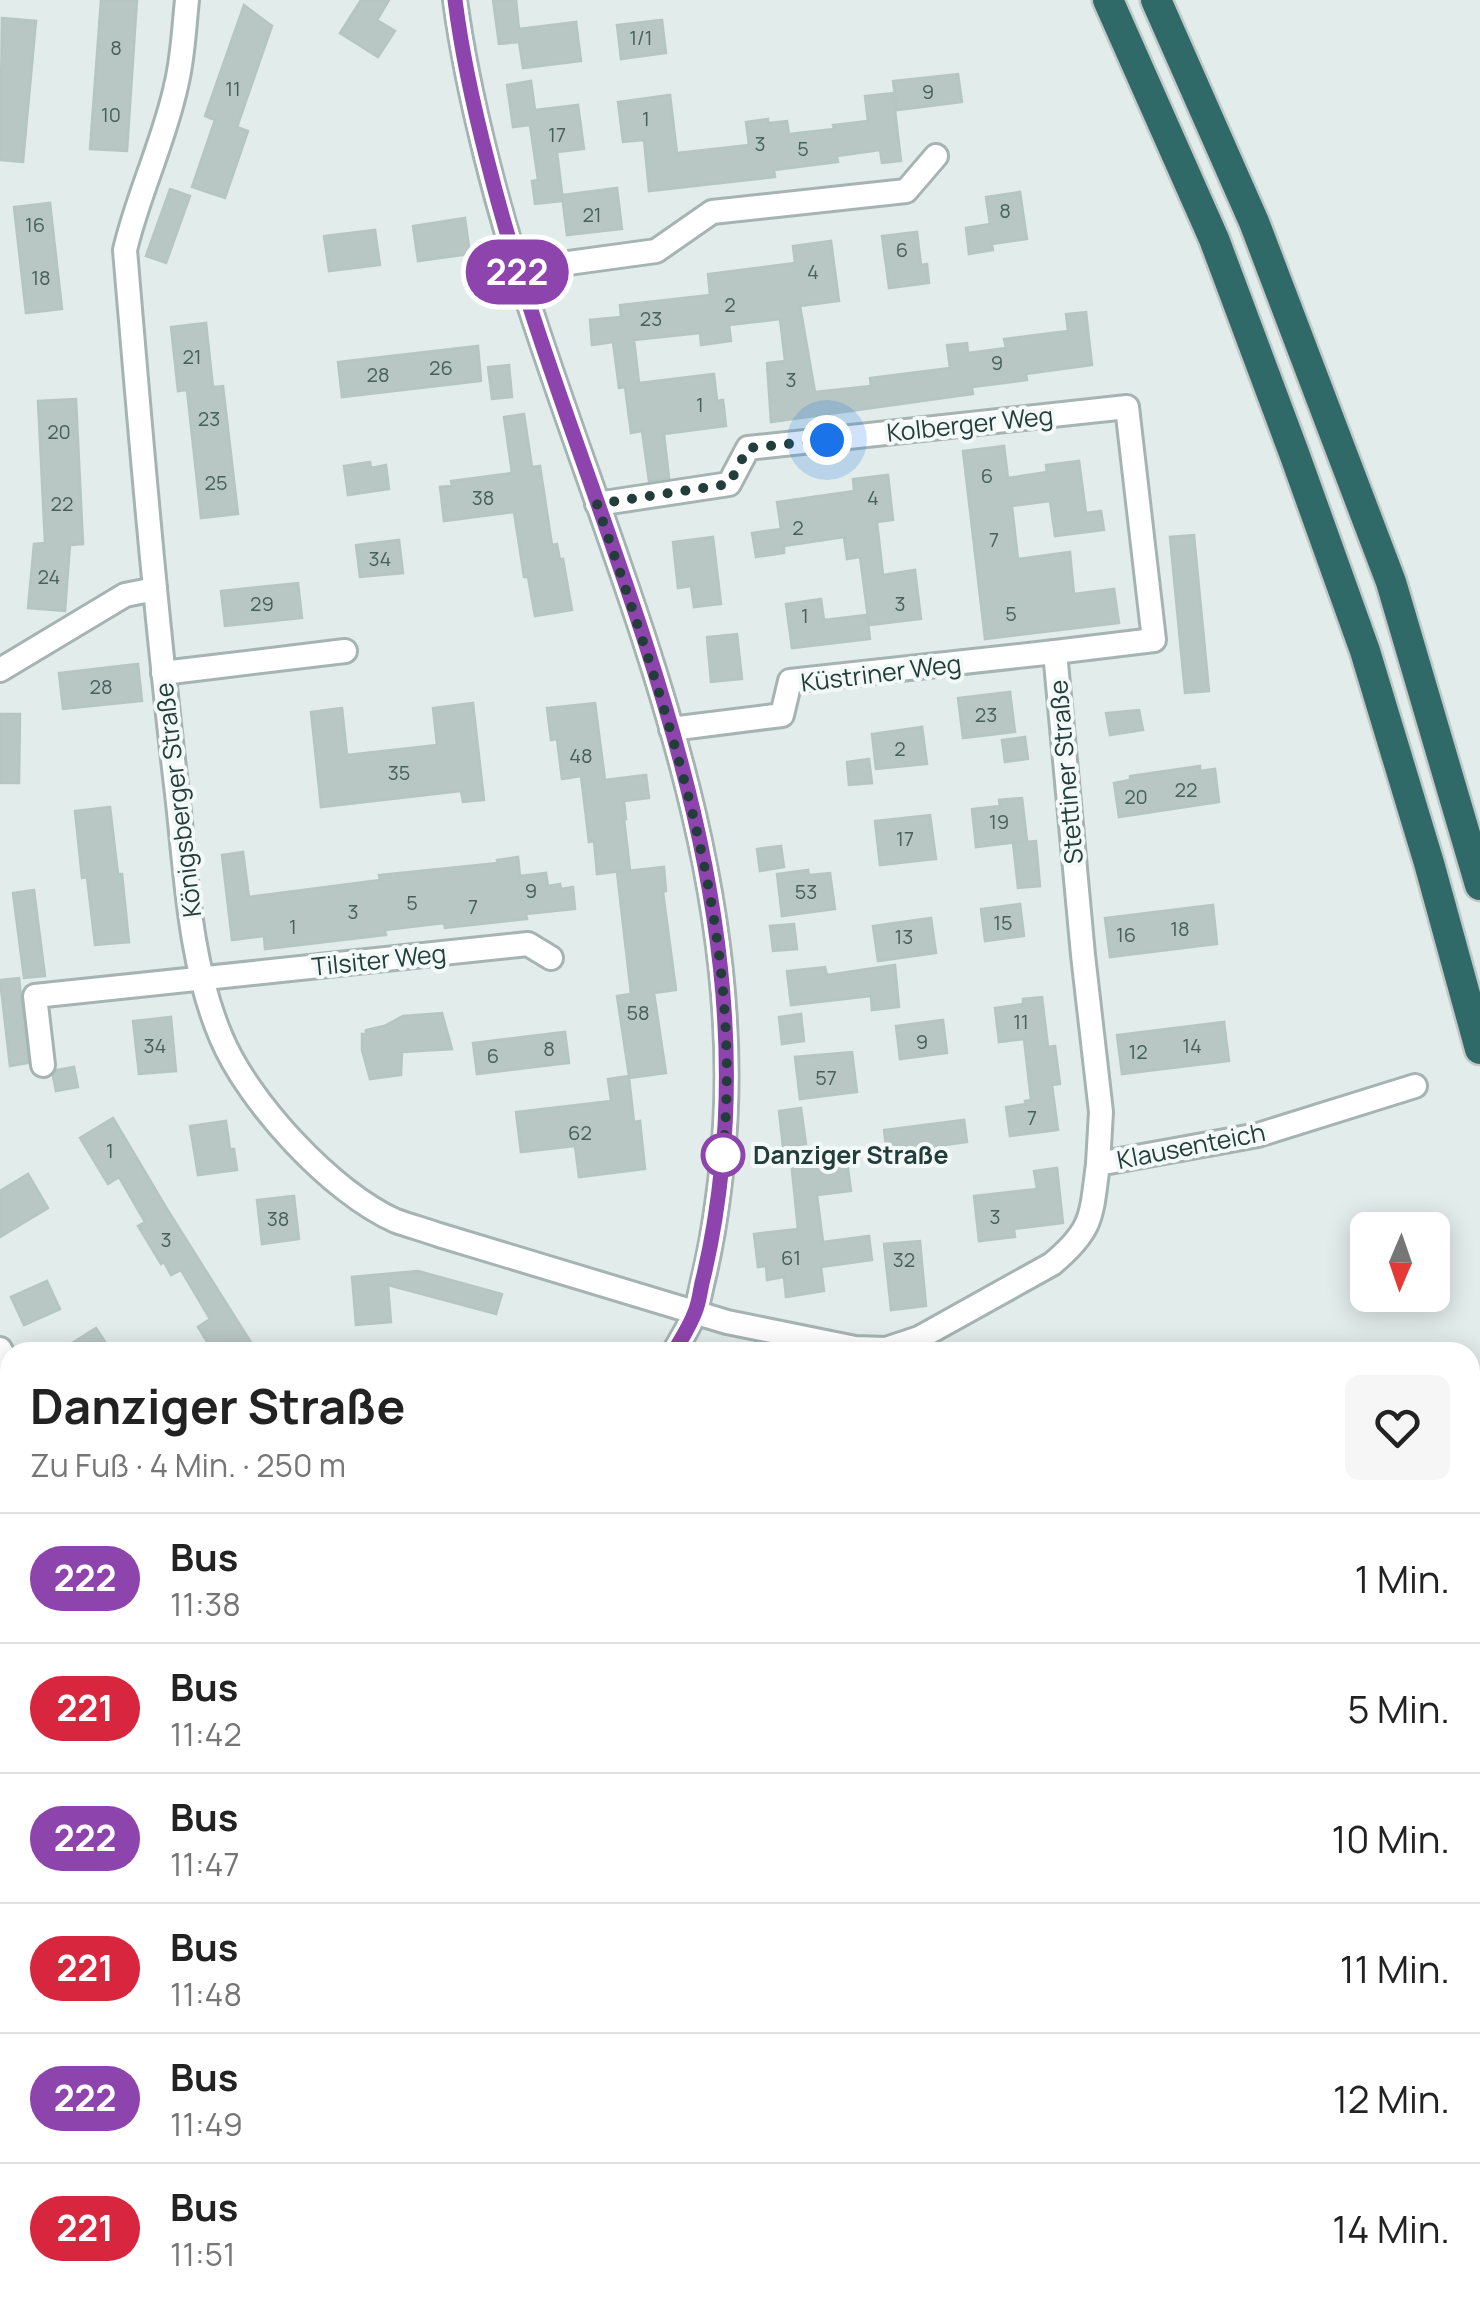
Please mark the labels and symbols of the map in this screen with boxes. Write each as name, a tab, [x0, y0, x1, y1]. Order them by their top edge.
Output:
house number: 1/1	[629, 24, 653, 51]
house number: 8	[110, 34, 122, 61]
house number: 11	[225, 75, 241, 102]
house number: 9	[922, 78, 934, 105]
house number: 10	[101, 101, 121, 128]
house number: 1	[642, 105, 650, 132]
house number: 17	[548, 121, 566, 148]
house number: 3	[754, 130, 766, 157]
house number: 5	[797, 135, 809, 162]
house number: 8	[999, 197, 1011, 224]
house number: 21	[582, 201, 602, 228]
house number: 16	[25, 211, 45, 238]
house number: 6	[896, 236, 908, 263]
line badge: 222	[460, 240, 574, 304]
house number: 4	[807, 258, 819, 285]
house number: 18	[31, 264, 51, 291]
house number: 2	[724, 291, 736, 318]
house number: 23	[640, 305, 662, 332]
house number: 21	[182, 343, 202, 370]
house number: 9	[991, 349, 1003, 376]
house number: 26	[429, 354, 453, 381]
house number: 28	[366, 361, 390, 388]
house number: 3	[785, 366, 797, 393]
house number: 1	[696, 391, 704, 418]
street label: Kolberger Weg	[885, 397, 1055, 450]
house number: 23	[198, 405, 220, 432]
your location	[802, 415, 852, 465]
house number: 20	[47, 418, 71, 445]
house number: 6	[981, 462, 993, 489]
house number: 25	[205, 469, 227, 496]
house number: 38	[472, 484, 494, 511]
house number: 4	[867, 484, 879, 511]
house number: 22	[51, 490, 73, 517]
house number: 2	[792, 514, 804, 541]
house number: 7	[989, 526, 999, 553]
house number: 34	[369, 545, 391, 572]
house number: 24	[38, 563, 60, 590]
house number: 29	[250, 590, 274, 617]
house number: 3	[894, 590, 906, 617]
house number: 5	[1005, 600, 1017, 627]
house number: 1	[801, 602, 809, 629]
street label: Küstriner Weg	[799, 645, 963, 700]
house number: 28	[89, 673, 113, 700]
street label: Stettiner Straße	[1040, 679, 1091, 866]
street label: Königsberger Straße	[146, 681, 209, 919]
house number: 23	[975, 701, 997, 728]
house number: 2	[894, 735, 906, 762]
house number: 48	[569, 742, 593, 769]
house number: 35	[388, 759, 410, 786]
house number: 22	[1175, 776, 1197, 803]
house number: 20	[1124, 783, 1148, 810]
house number: 19	[989, 808, 1009, 835]
house number: 17	[896, 825, 914, 852]
house number: 9	[525, 877, 537, 904]
house number: 53	[795, 878, 817, 905]
house number: 5	[406, 889, 418, 916]
house number: 7	[468, 893, 478, 920]
house number: 3	[347, 898, 359, 925]
house number: 15	[993, 909, 1013, 936]
house number: 1	[289, 913, 297, 940]
house number: 18	[1170, 915, 1190, 942]
house number: 16	[1116, 921, 1136, 948]
house number: 13	[895, 923, 913, 950]
street label: Tilsiter Weg	[310, 935, 448, 984]
house number: 58	[626, 999, 650, 1026]
house number: 11	[1013, 1008, 1029, 1035]
house number: 9	[916, 1028, 928, 1055]
house number: 34	[144, 1032, 166, 1059]
house number: 14	[1182, 1032, 1202, 1059]
house number: 8	[543, 1035, 555, 1062]
house number: 12	[1128, 1038, 1148, 1065]
house number: 6	[487, 1042, 499, 1069]
house number: 57	[815, 1064, 837, 1091]
house number: 7	[1027, 1104, 1037, 1131]
street label: Klausenteich	[1114, 1114, 1268, 1177]
house number: 62	[568, 1119, 592, 1146]
marker: Danziger Straße	[702, 1134, 744, 1176]
house number: 1	[106, 1137, 114, 1164]
place label: Danziger Straße	[753, 1137, 949, 1172]
house number: 3	[989, 1203, 1001, 1230]
house number: 38	[267, 1205, 289, 1232]
north arrow	[1350, 1212, 1450, 1312]
house number: 3	[160, 1226, 172, 1253]
house number: 61	[781, 1244, 801, 1271]
house number: 32	[893, 1246, 915, 1273]

